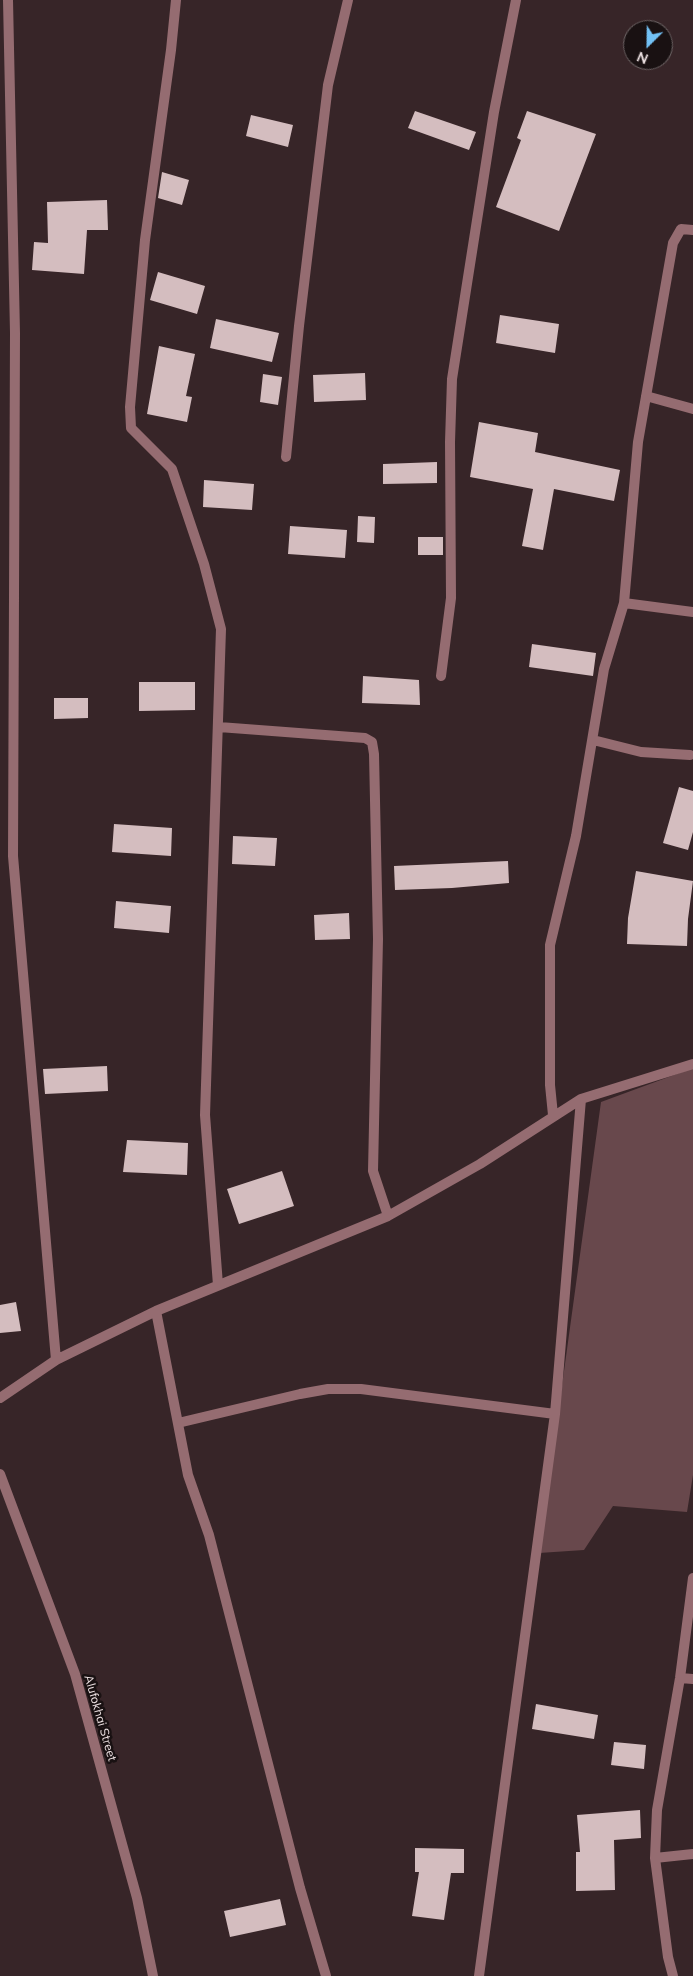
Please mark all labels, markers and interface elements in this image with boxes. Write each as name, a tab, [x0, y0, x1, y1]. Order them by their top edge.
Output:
north arrow	[623, 20, 673, 70]
text: N	[634, 48, 651, 68]
street label: Alufokhai Street	[81, 1673, 119, 1763]

